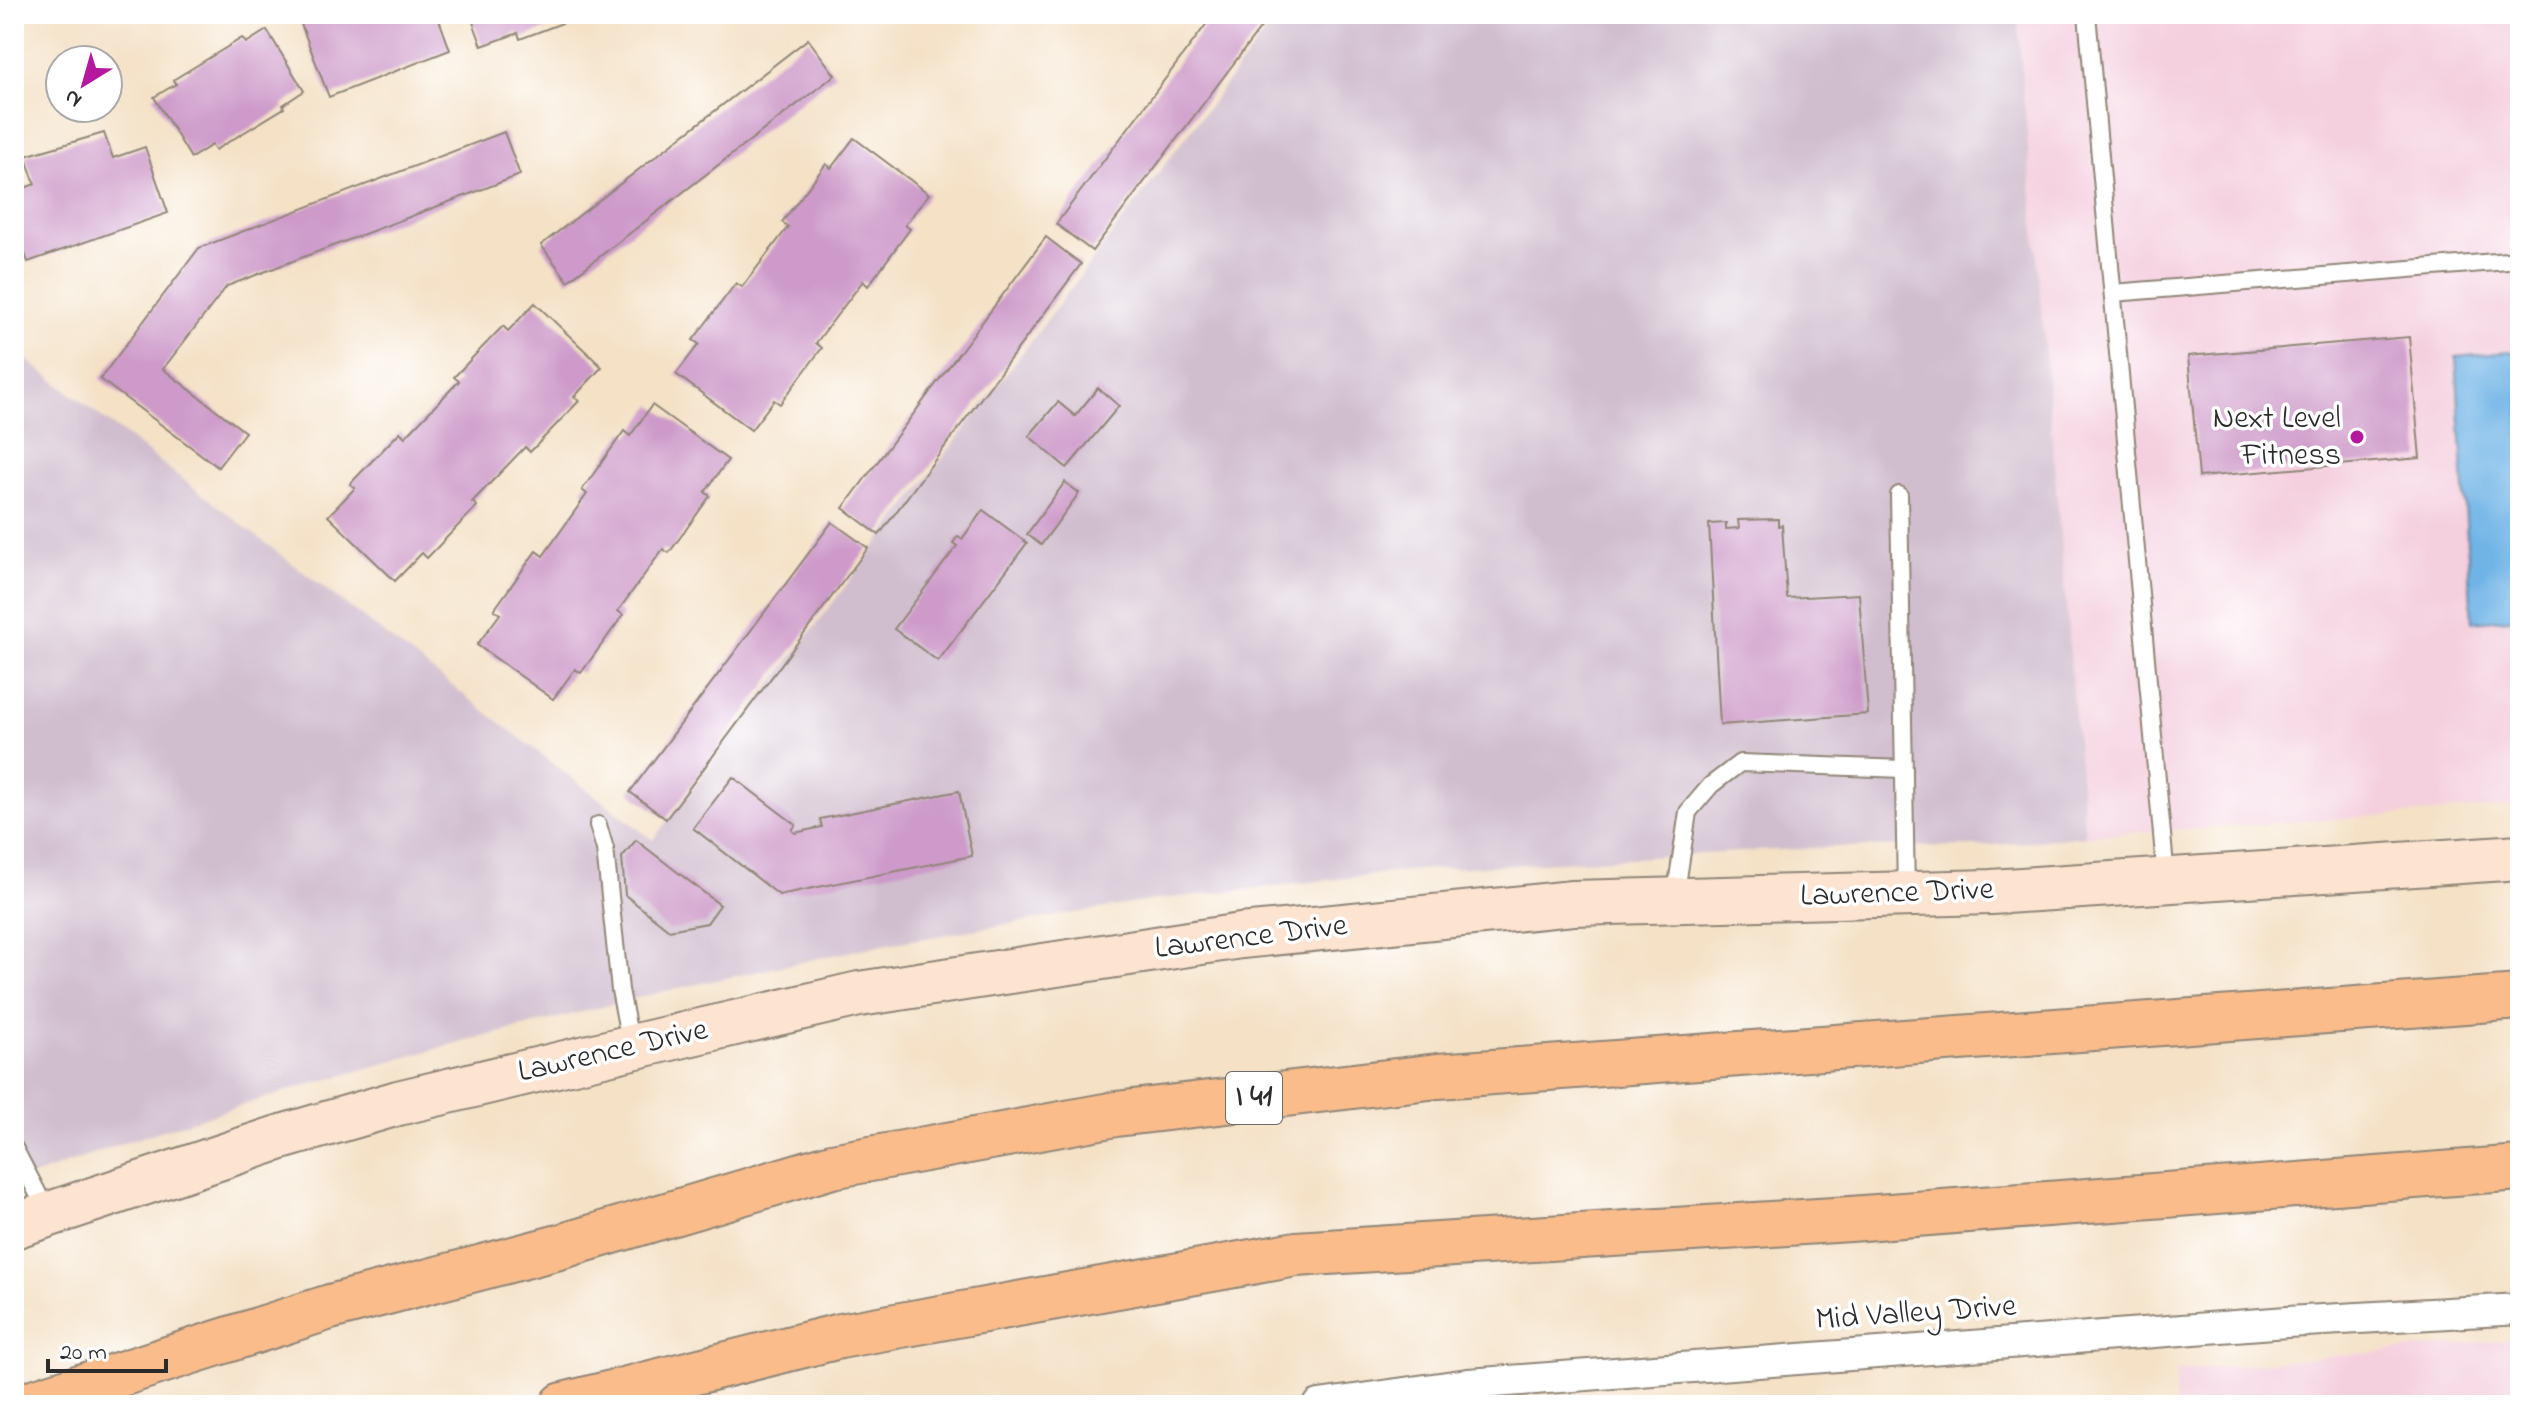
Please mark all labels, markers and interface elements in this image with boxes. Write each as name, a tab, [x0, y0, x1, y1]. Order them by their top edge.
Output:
north arrow	[44, 44, 124, 124]
text: N	[58, 80, 89, 115]
place label: Next Level Fitness	[2213, 396, 2341, 480]
marker: Next Level Fitness	[2348, 428, 2366, 446]
street label: Lawrence Drive	[1799, 867, 1995, 921]
street label: Lawrence Drive	[1152, 903, 1351, 973]
street label: Lawrence Drive	[513, 1007, 713, 1097]
road number: I 41	[1226, 1072, 1282, 1124]
street label: Mid Valley Drive	[1814, 1283, 2019, 1344]
scale bar	[48, 1323, 166, 1373]
text: 20 m	[60, 1336, 107, 1371]

